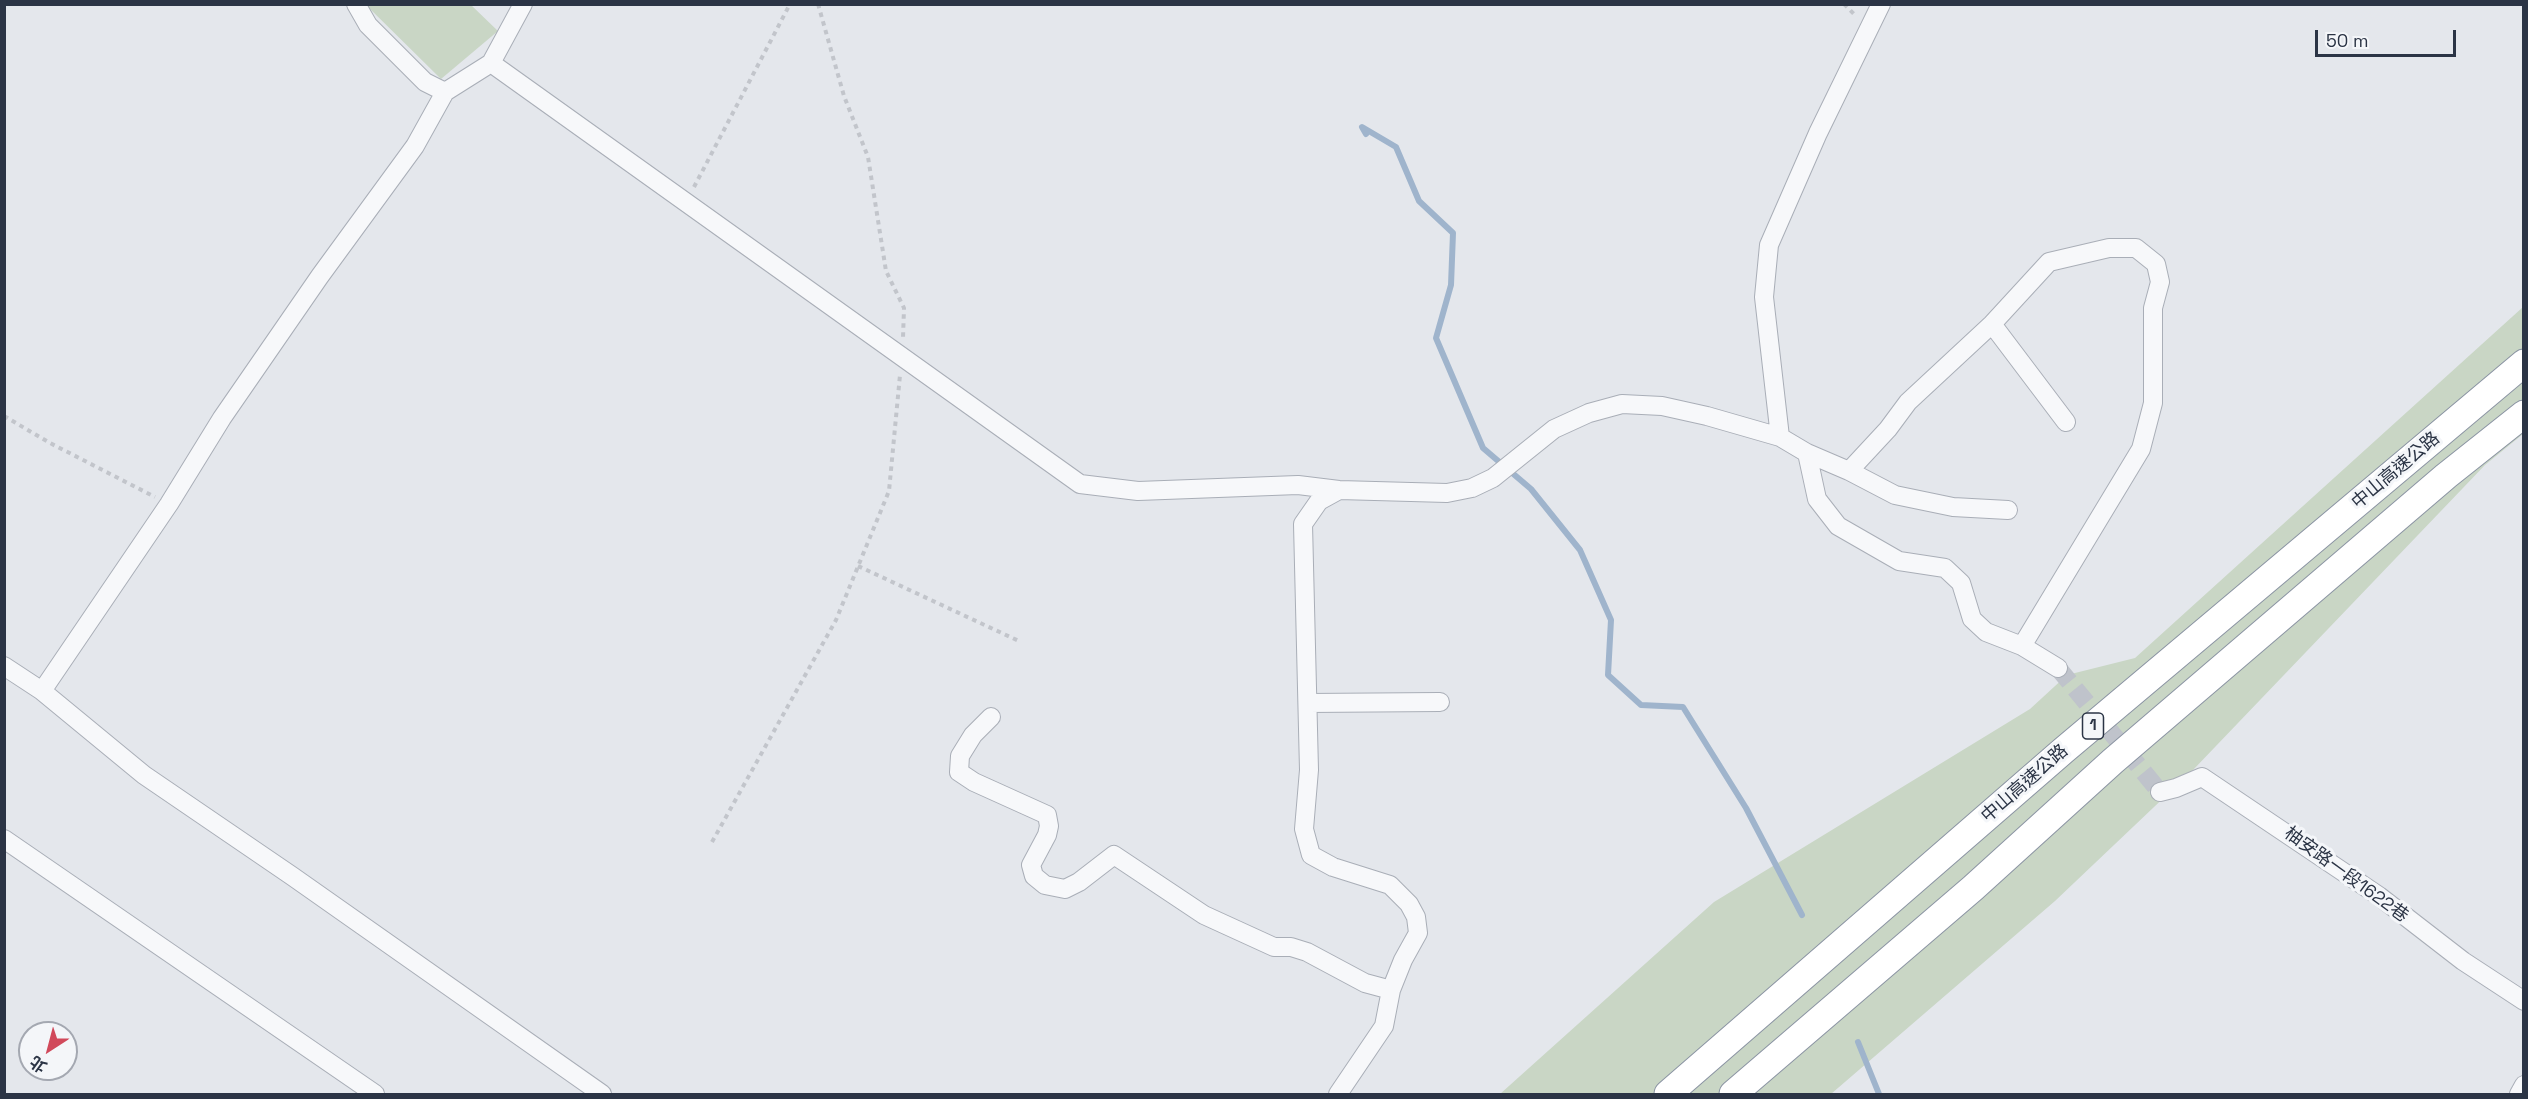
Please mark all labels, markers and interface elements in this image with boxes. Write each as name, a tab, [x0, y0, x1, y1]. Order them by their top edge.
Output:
scale bar	[2318, 18, 2459, 56]
text: 50 m	[2326, 29, 2368, 52]
street label: 中山高速公路	[2348, 428, 2444, 514]
road number: 1	[2082, 713, 2104, 739]
street label: 中山高速公路	[1977, 740, 2073, 828]
street label: 柚安路一段1622巷	[2280, 823, 2412, 927]
north arrow	[18, 1021, 78, 1081]
text: 北	[26, 1051, 51, 1078]

